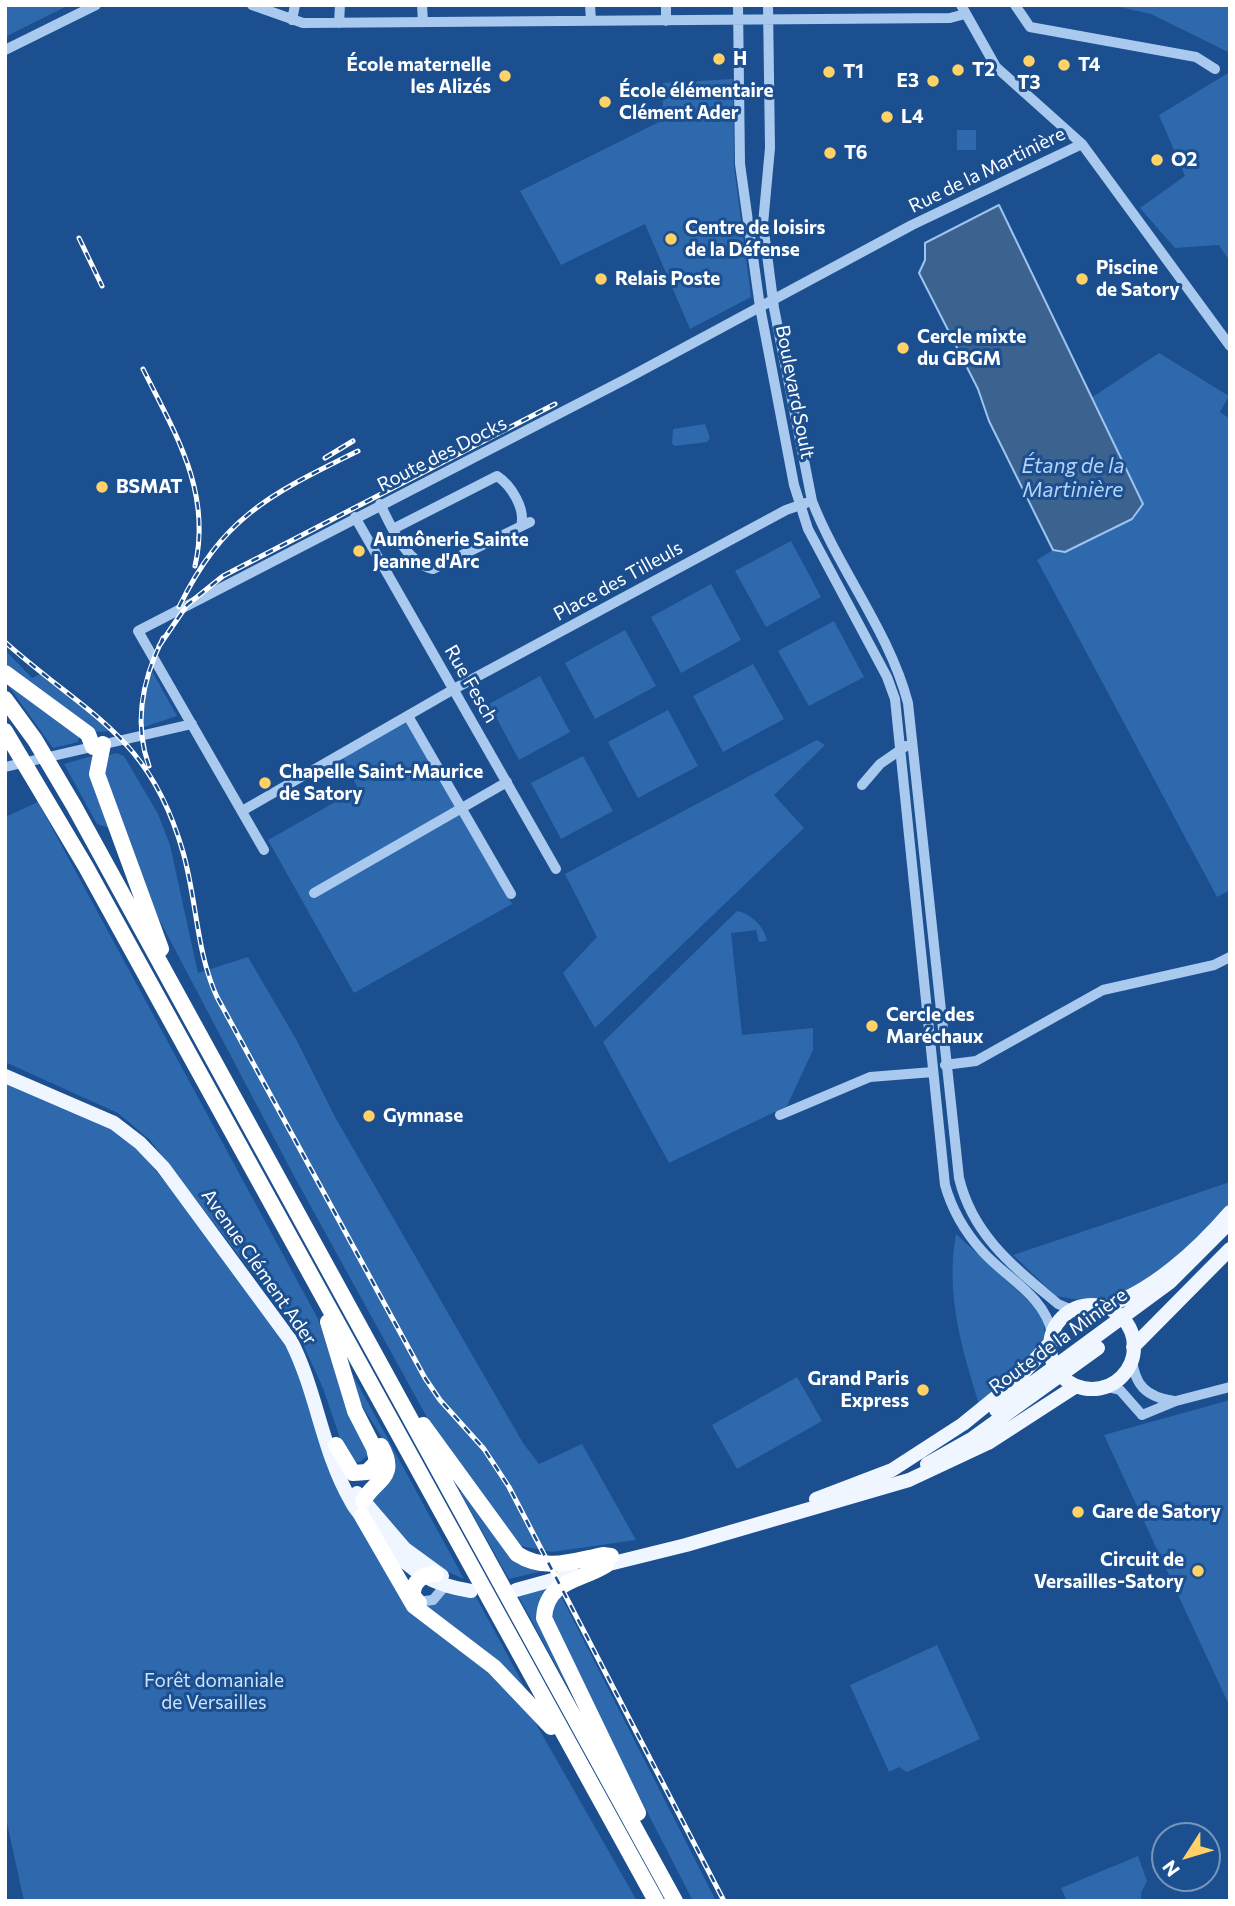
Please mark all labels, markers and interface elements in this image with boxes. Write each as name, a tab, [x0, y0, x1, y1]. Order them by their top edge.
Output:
place label: H	[733, 48, 747, 70]
marker: H	[711, 51, 727, 67]
marker: T3	[1021, 53, 1037, 69]
place label: École maternelle les Alizés	[347, 54, 491, 98]
place label: T4	[1078, 54, 1100, 76]
marker: T4	[1056, 57, 1072, 73]
place label: T2	[972, 59, 995, 81]
place label: T1	[843, 61, 864, 83]
marker: T2	[950, 62, 966, 78]
marker: T1	[821, 64, 837, 80]
marker: École maternelle les Alizés	[497, 68, 513, 84]
place label: E3	[897, 70, 919, 92]
place label: T3	[1017, 72, 1041, 94]
marker: E3	[925, 73, 941, 89]
place label: École élémentaire Clément Ader	[619, 80, 773, 124]
marker: École élémentaire Clément Ader	[597, 94, 613, 110]
place label: L4	[901, 106, 924, 128]
marker: L4	[879, 109, 895, 125]
street label: Rue de la Martinière	[905, 122, 1069, 218]
place label: T6	[844, 142, 868, 164]
marker: T6	[822, 145, 838, 161]
place label: O2	[1171, 149, 1197, 171]
marker: O2	[1149, 152, 1165, 168]
place label: Centre de loisirs de la Défense	[685, 217, 825, 261]
marker: Centre de loisirs de la Défense	[663, 231, 679, 247]
place label: Piscine de Satory	[1096, 257, 1180, 301]
place label: Relais Poste	[615, 268, 720, 290]
marker: Relais Poste	[593, 271, 609, 287]
marker: Piscine de Satory	[1074, 271, 1090, 287]
street label: Boulevard Soult	[771, 323, 819, 461]
place label: Cercle mixte du GBGM	[917, 326, 1026, 370]
marker: Cercle mixte du GBGM	[895, 340, 911, 356]
street label: Route des Docks	[373, 412, 511, 496]
water label: Étang de la Martinière	[1022, 453, 1124, 503]
place label: BSMAT	[116, 476, 183, 498]
marker: BSMAT	[94, 479, 110, 495]
place label: Aumônerie Sainte Jeanne d'Arc	[373, 529, 529, 573]
street label: Place des Tilleuls	[550, 536, 686, 626]
marker: Aumônerie Sainte Jeanne d'Arc	[351, 543, 367, 559]
street label: Rue Fesch	[440, 641, 502, 727]
place label: Chapelle Saint-Maurice de Satory	[279, 761, 483, 805]
marker: Chapelle Saint-Maurice de Satory	[257, 775, 273, 791]
place label: Cercle des Maréchaux	[886, 1004, 984, 1048]
marker: Cercle des Maréchaux	[864, 1018, 880, 1034]
place label: Gymnase	[383, 1105, 463, 1127]
marker: Gymnase	[361, 1108, 377, 1124]
street label: Avenue Clément Ader	[197, 1185, 321, 1349]
street label: Route de la Minière	[985, 1283, 1131, 1399]
place label: Grand Paris Express	[807, 1368, 909, 1412]
marker: Grand Paris Express	[915, 1382, 931, 1398]
place label: Gare de Satory	[1092, 1501, 1221, 1523]
marker: Gare de Satory	[1070, 1504, 1086, 1520]
place label: Circuit de Versailles-Satory	[1034, 1549, 1184, 1593]
marker: Circuit de Versailles-Satory	[1190, 1563, 1206, 1579]
park label: Forêt domaniale de Versailles	[144, 1670, 284, 1714]
north arrow	[1151, 1822, 1221, 1892]
text: N	[1157, 1856, 1184, 1881]

